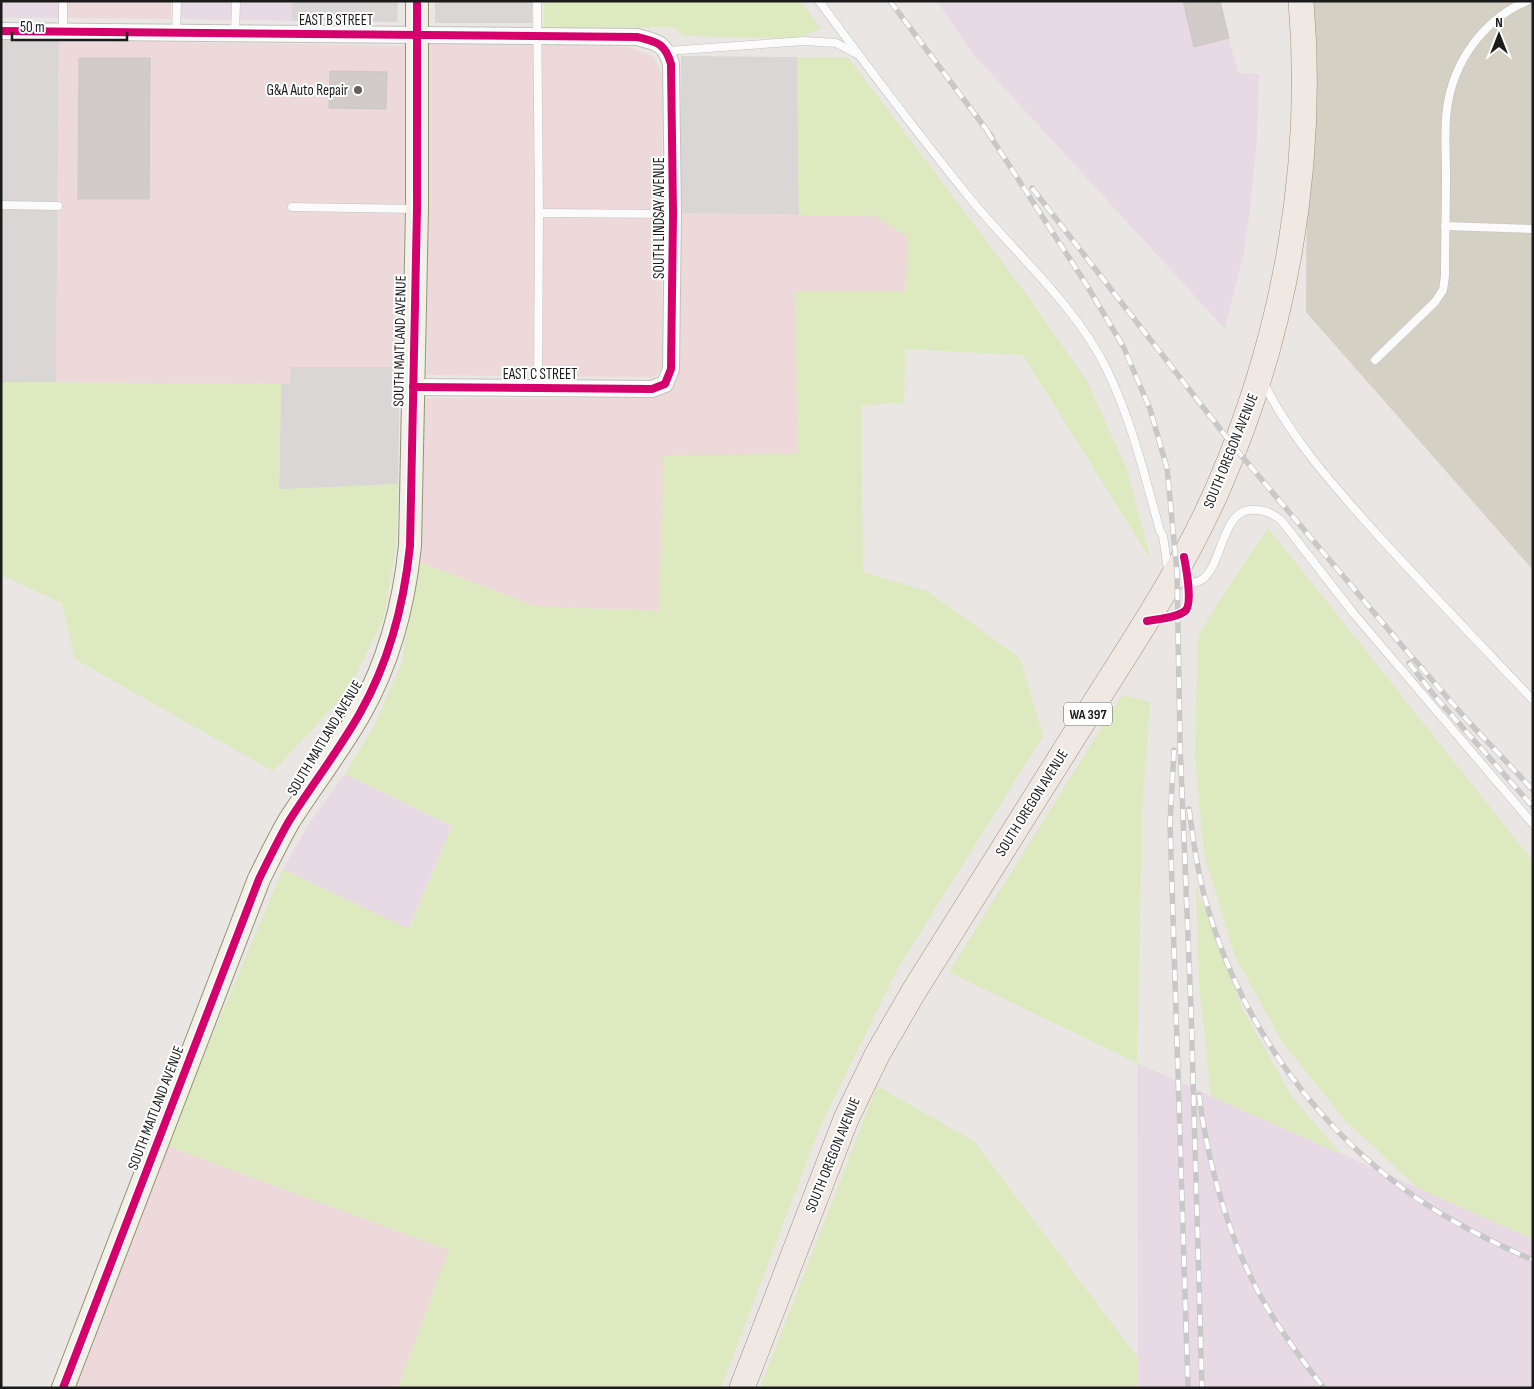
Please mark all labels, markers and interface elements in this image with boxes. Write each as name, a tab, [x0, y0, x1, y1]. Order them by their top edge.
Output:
scale bar	[12, 10, 128, 42]
north arrow	[1474, 10, 1524, 60]
street label: EAST B STREET	[299, 11, 373, 30]
text: N	[1495, 14, 1503, 31]
text: 50 m	[20, 18, 45, 37]
place label: G&A Auto Repair	[266, 81, 349, 100]
marker: G&A Auto Repair	[352, 84, 364, 96]
street label: SOUTH LINDSAY AVENUE	[650, 157, 669, 279]
street label: SOUTH MAITLAND AVENUE	[389, 275, 411, 407]
street label: EAST C STREET	[503, 365, 577, 384]
street label: SOUTH OREGON AVENUE	[1199, 391, 1263, 511]
street label: SOUTH MAITLAND AVENUE	[283, 677, 367, 799]
road number: WA 397	[1064, 702, 1112, 726]
street label: SOUTH OREGON AVENUE	[991, 746, 1073, 860]
street label: SOUTH MAITLAND AVENUE	[124, 1043, 188, 1173]
street label: SOUTH OREGON AVENUE	[801, 1095, 865, 1215]

